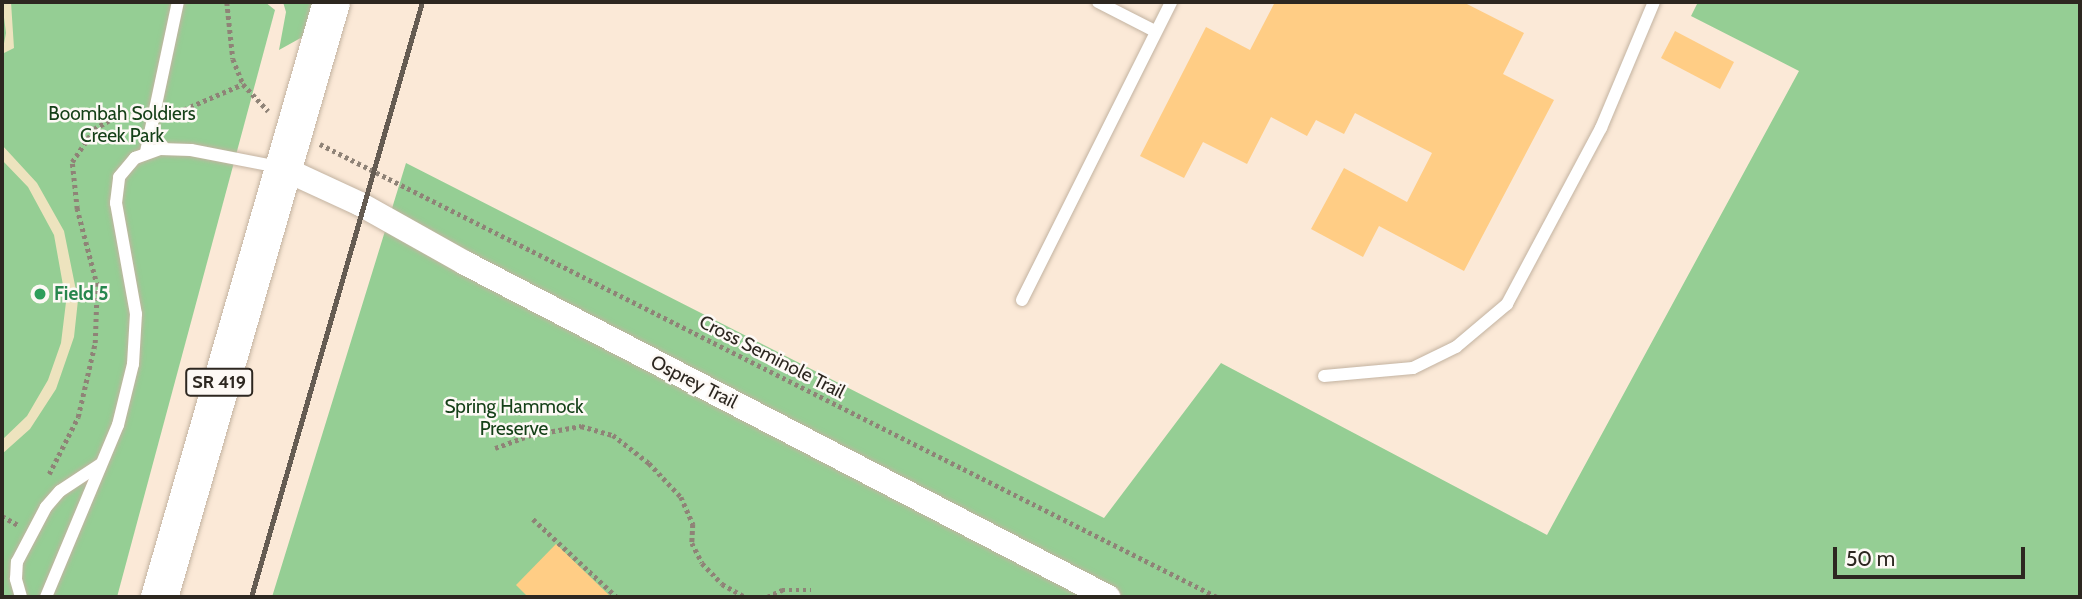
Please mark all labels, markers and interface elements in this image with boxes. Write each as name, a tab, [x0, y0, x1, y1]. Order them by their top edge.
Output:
park label: Boombah Soldiers Creek Park	[48, 103, 196, 147]
place label: Field 5	[54, 283, 108, 305]
marker: Field 5	[32, 286, 48, 302]
street label: Cross Seminole Trail	[695, 310, 849, 404]
street label: Osprey Trail	[647, 350, 741, 414]
road number: SR 419	[184, 368, 254, 396]
park label: Spring Hammock Preserve	[444, 396, 584, 440]
scale bar	[1837, 532, 2030, 576]
text: 50 m	[1846, 546, 1895, 571]

